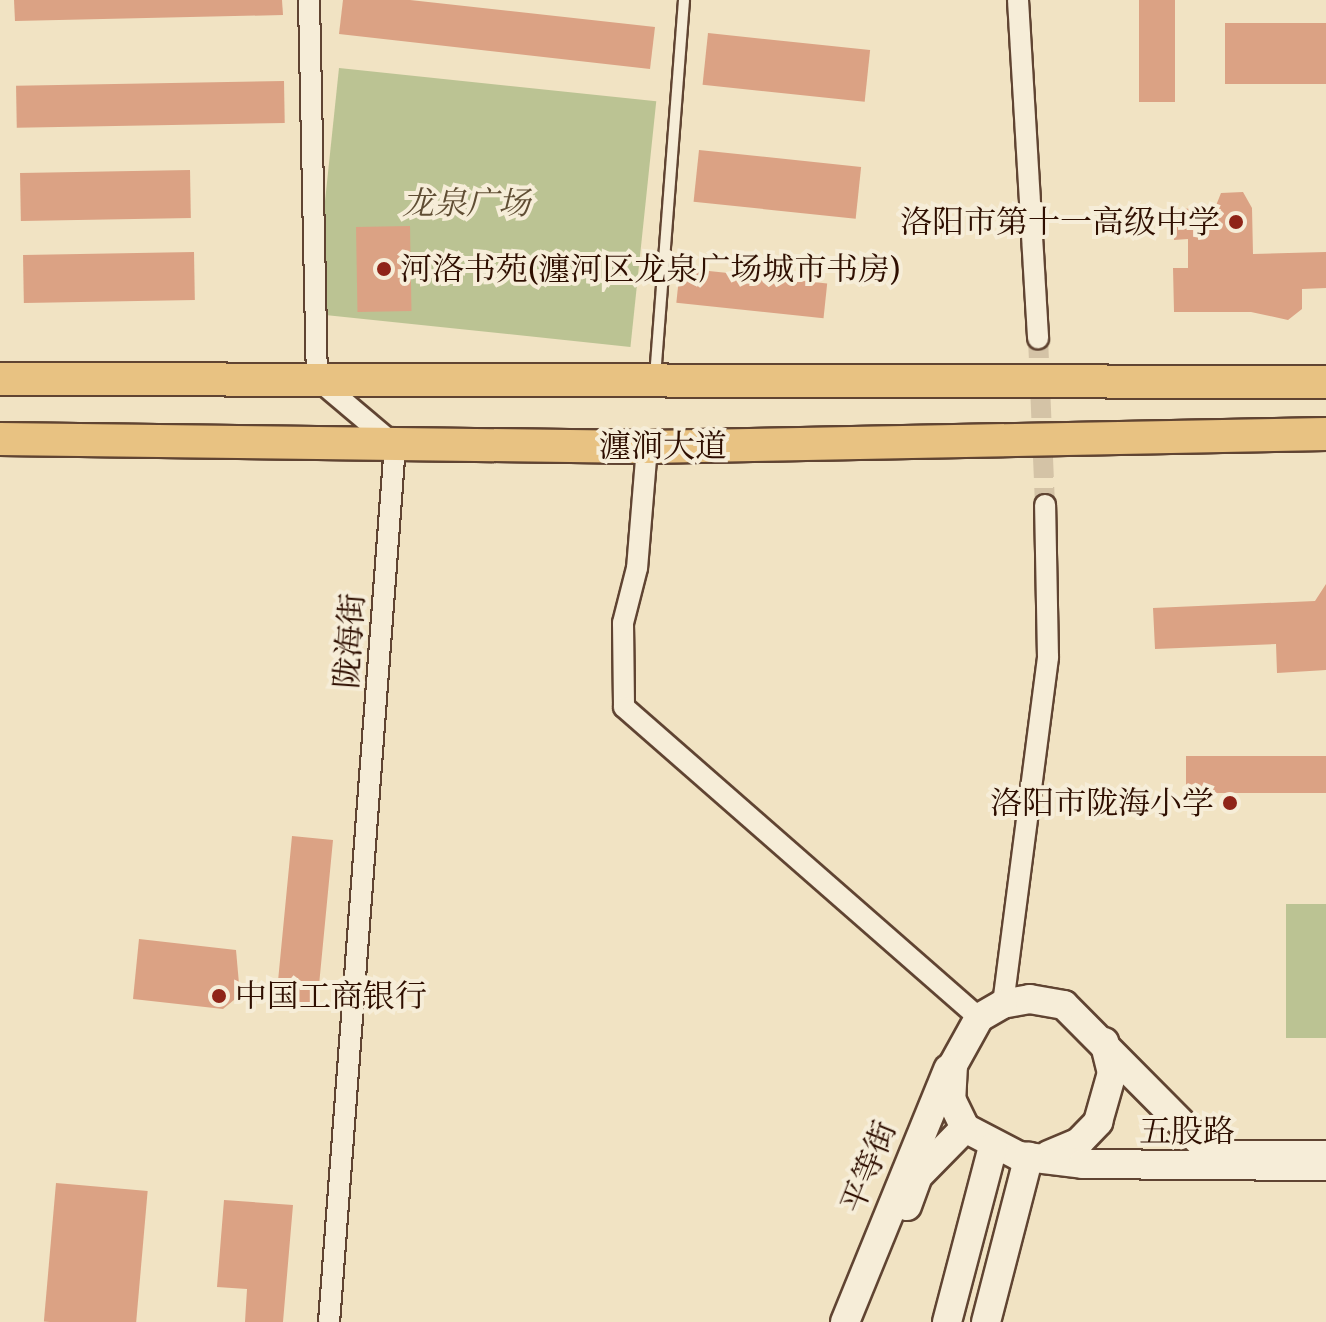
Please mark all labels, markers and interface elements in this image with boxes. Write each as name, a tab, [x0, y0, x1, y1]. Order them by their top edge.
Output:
park label: 龙泉广场	[402, 184, 530, 222]
place label: 洛阳市第十一高级中学	[900, 203, 1220, 241]
marker: 洛阳市第十一高级中学	[1227, 213, 1245, 231]
place label: 河洛书苑(瀍河区龙泉广场城市书房)	[400, 250, 901, 288]
marker: 河洛书苑(瀍河区龙泉广场城市书房)	[375, 260, 393, 278]
street label: 瀍涧大道	[599, 427, 727, 465]
street label: 陇海街	[327, 592, 373, 690]
place label: 洛阳市陇海小学	[990, 784, 1214, 822]
marker: 洛阳市陇海小学	[1221, 794, 1239, 812]
place label: 中国工商银行	[235, 977, 427, 1015]
marker: 中国工商银行	[210, 987, 228, 1005]
street label: 五股路	[1139, 1112, 1235, 1150]
street label: 平等街	[833, 1115, 905, 1219]

